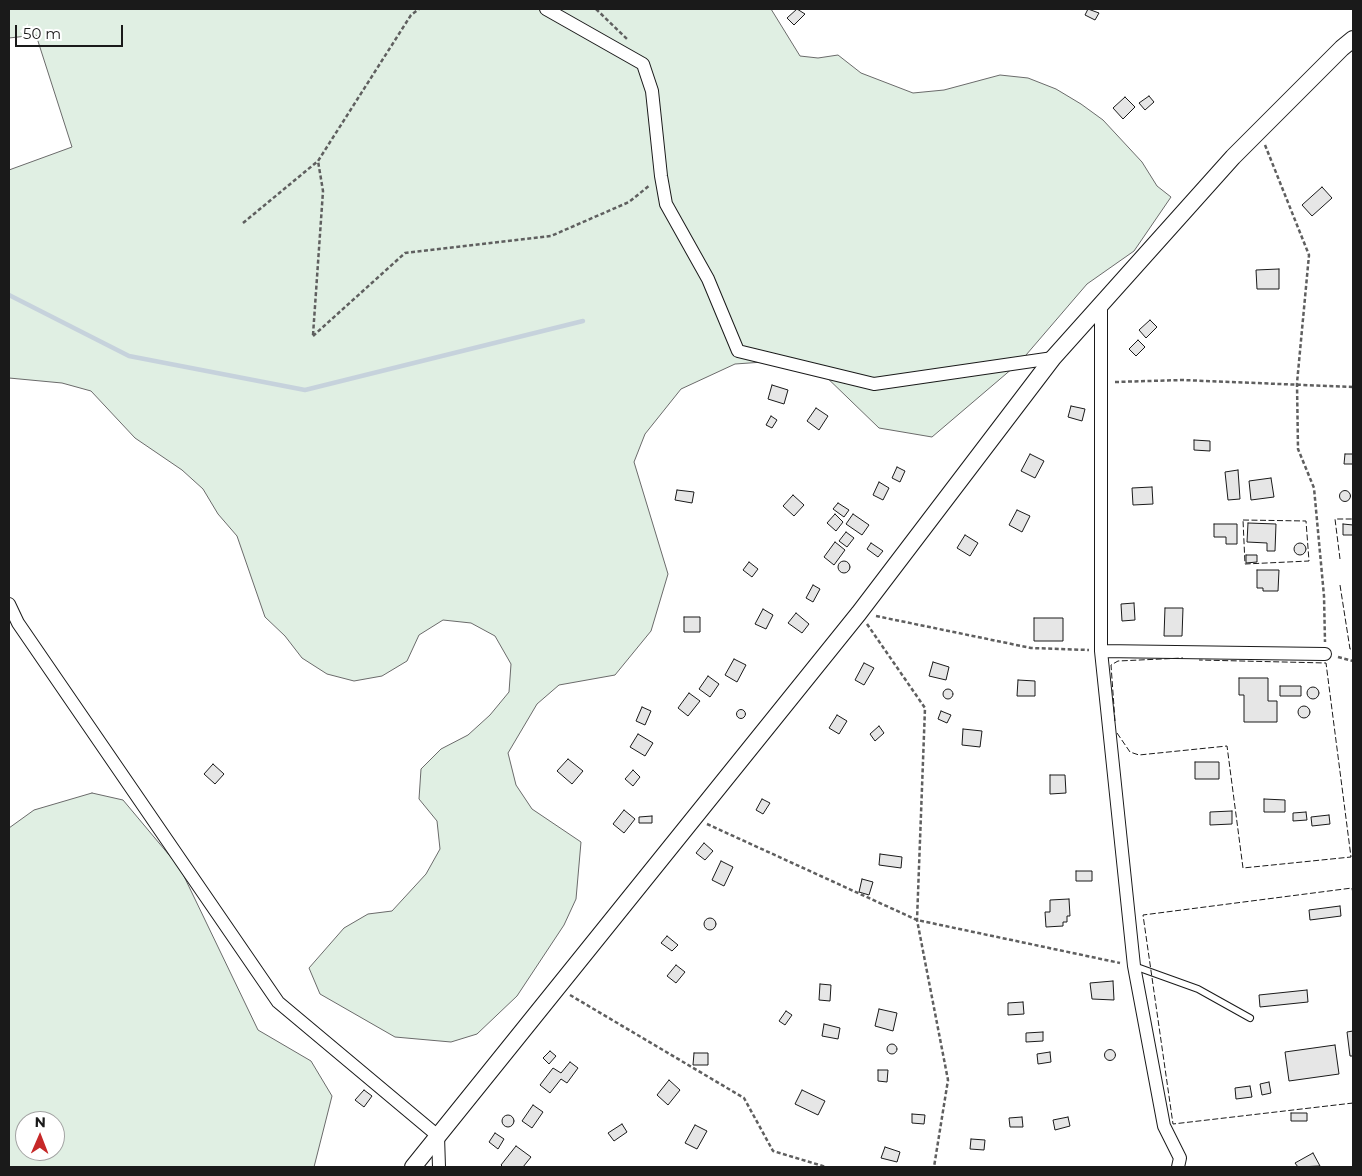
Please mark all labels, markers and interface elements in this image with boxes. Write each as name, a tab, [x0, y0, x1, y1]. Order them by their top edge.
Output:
scale bar	[18, 15, 125, 47]
text: 50 m	[23, 24, 61, 43]
north arrow	[15, 1111, 65, 1161]
text: N	[34, 1113, 46, 1131]

